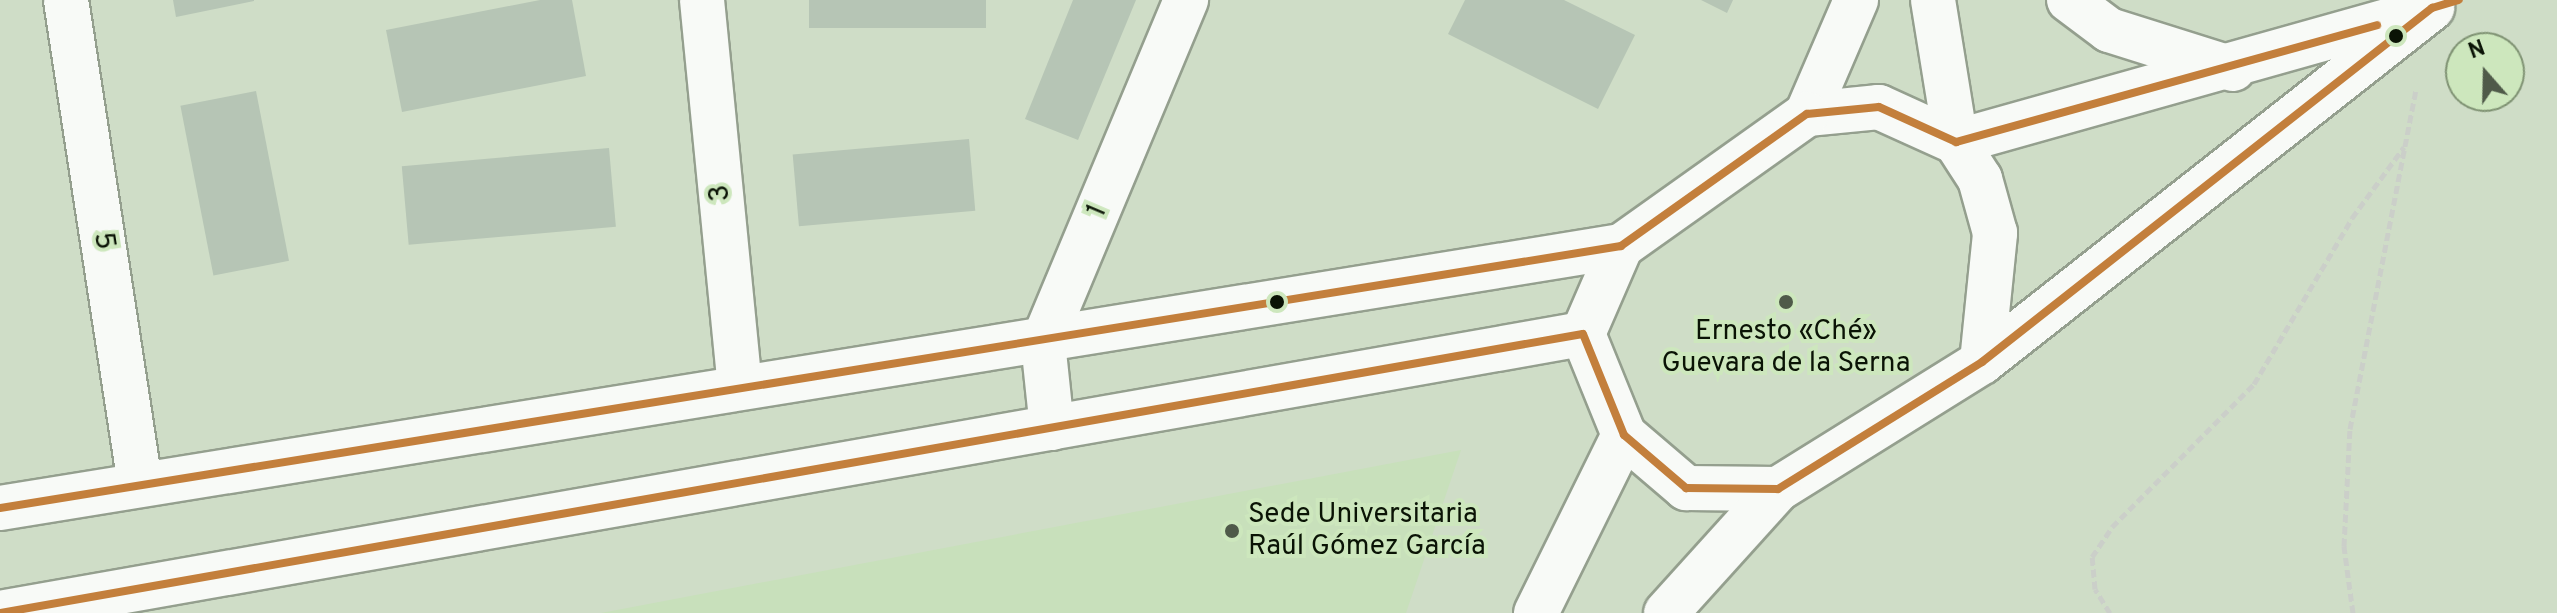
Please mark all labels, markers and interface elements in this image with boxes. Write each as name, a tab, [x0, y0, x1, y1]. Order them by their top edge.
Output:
unlabelled marker	[2388, 28, 2404, 44]
north arrow	[2445, 32, 2525, 112]
text: N	[2465, 35, 2489, 66]
street label: 3	[703, 183, 739, 203]
street label: 1	[1080, 200, 1116, 222]
street label: 5	[85, 230, 121, 252]
marker: Ernesto «Ché» Guevara de la Serna	[1777, 293, 1795, 311]
unlabelled marker	[1269, 294, 1285, 310]
place label: Ernesto «Ché» Guevara de la Serna	[1662, 315, 1910, 381]
place label: Sede Universitaria Raúl Gómez García	[1248, 498, 1486, 564]
marker: Sede Universitaria Raúl Gómez García	[1223, 522, 1241, 540]

